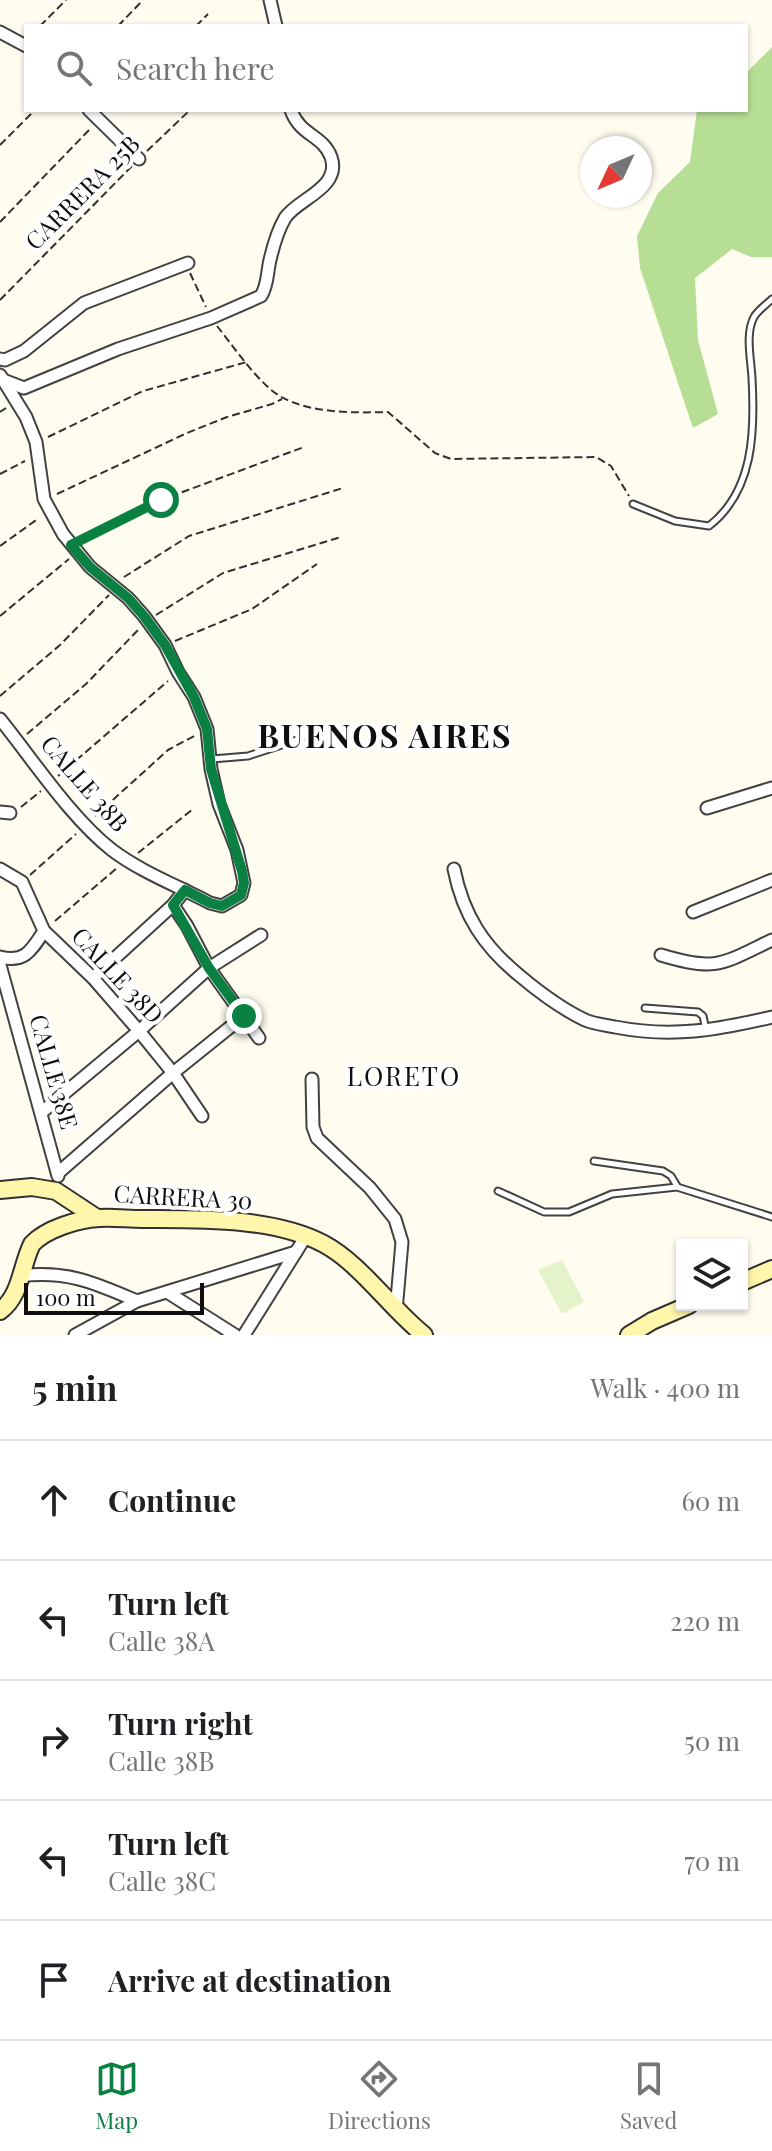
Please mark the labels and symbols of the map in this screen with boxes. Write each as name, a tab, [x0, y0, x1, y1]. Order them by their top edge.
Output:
street label: CARRERA 25B	[17, 127, 146, 256]
north arrow	[580, 136, 652, 208]
route start	[143, 482, 179, 518]
district label: BUENOS AIRES	[258, 713, 512, 756]
street label: CALLE 38B	[35, 728, 136, 838]
street label: CALLE 38D	[66, 920, 171, 1030]
route end	[226, 998, 262, 1034]
street label: CALLE 38E	[23, 1010, 87, 1133]
district label: LORETO	[347, 1058, 461, 1093]
street label: CARRERA 30	[113, 1176, 253, 1216]
scale bar	[24, 1279, 204, 1315]

